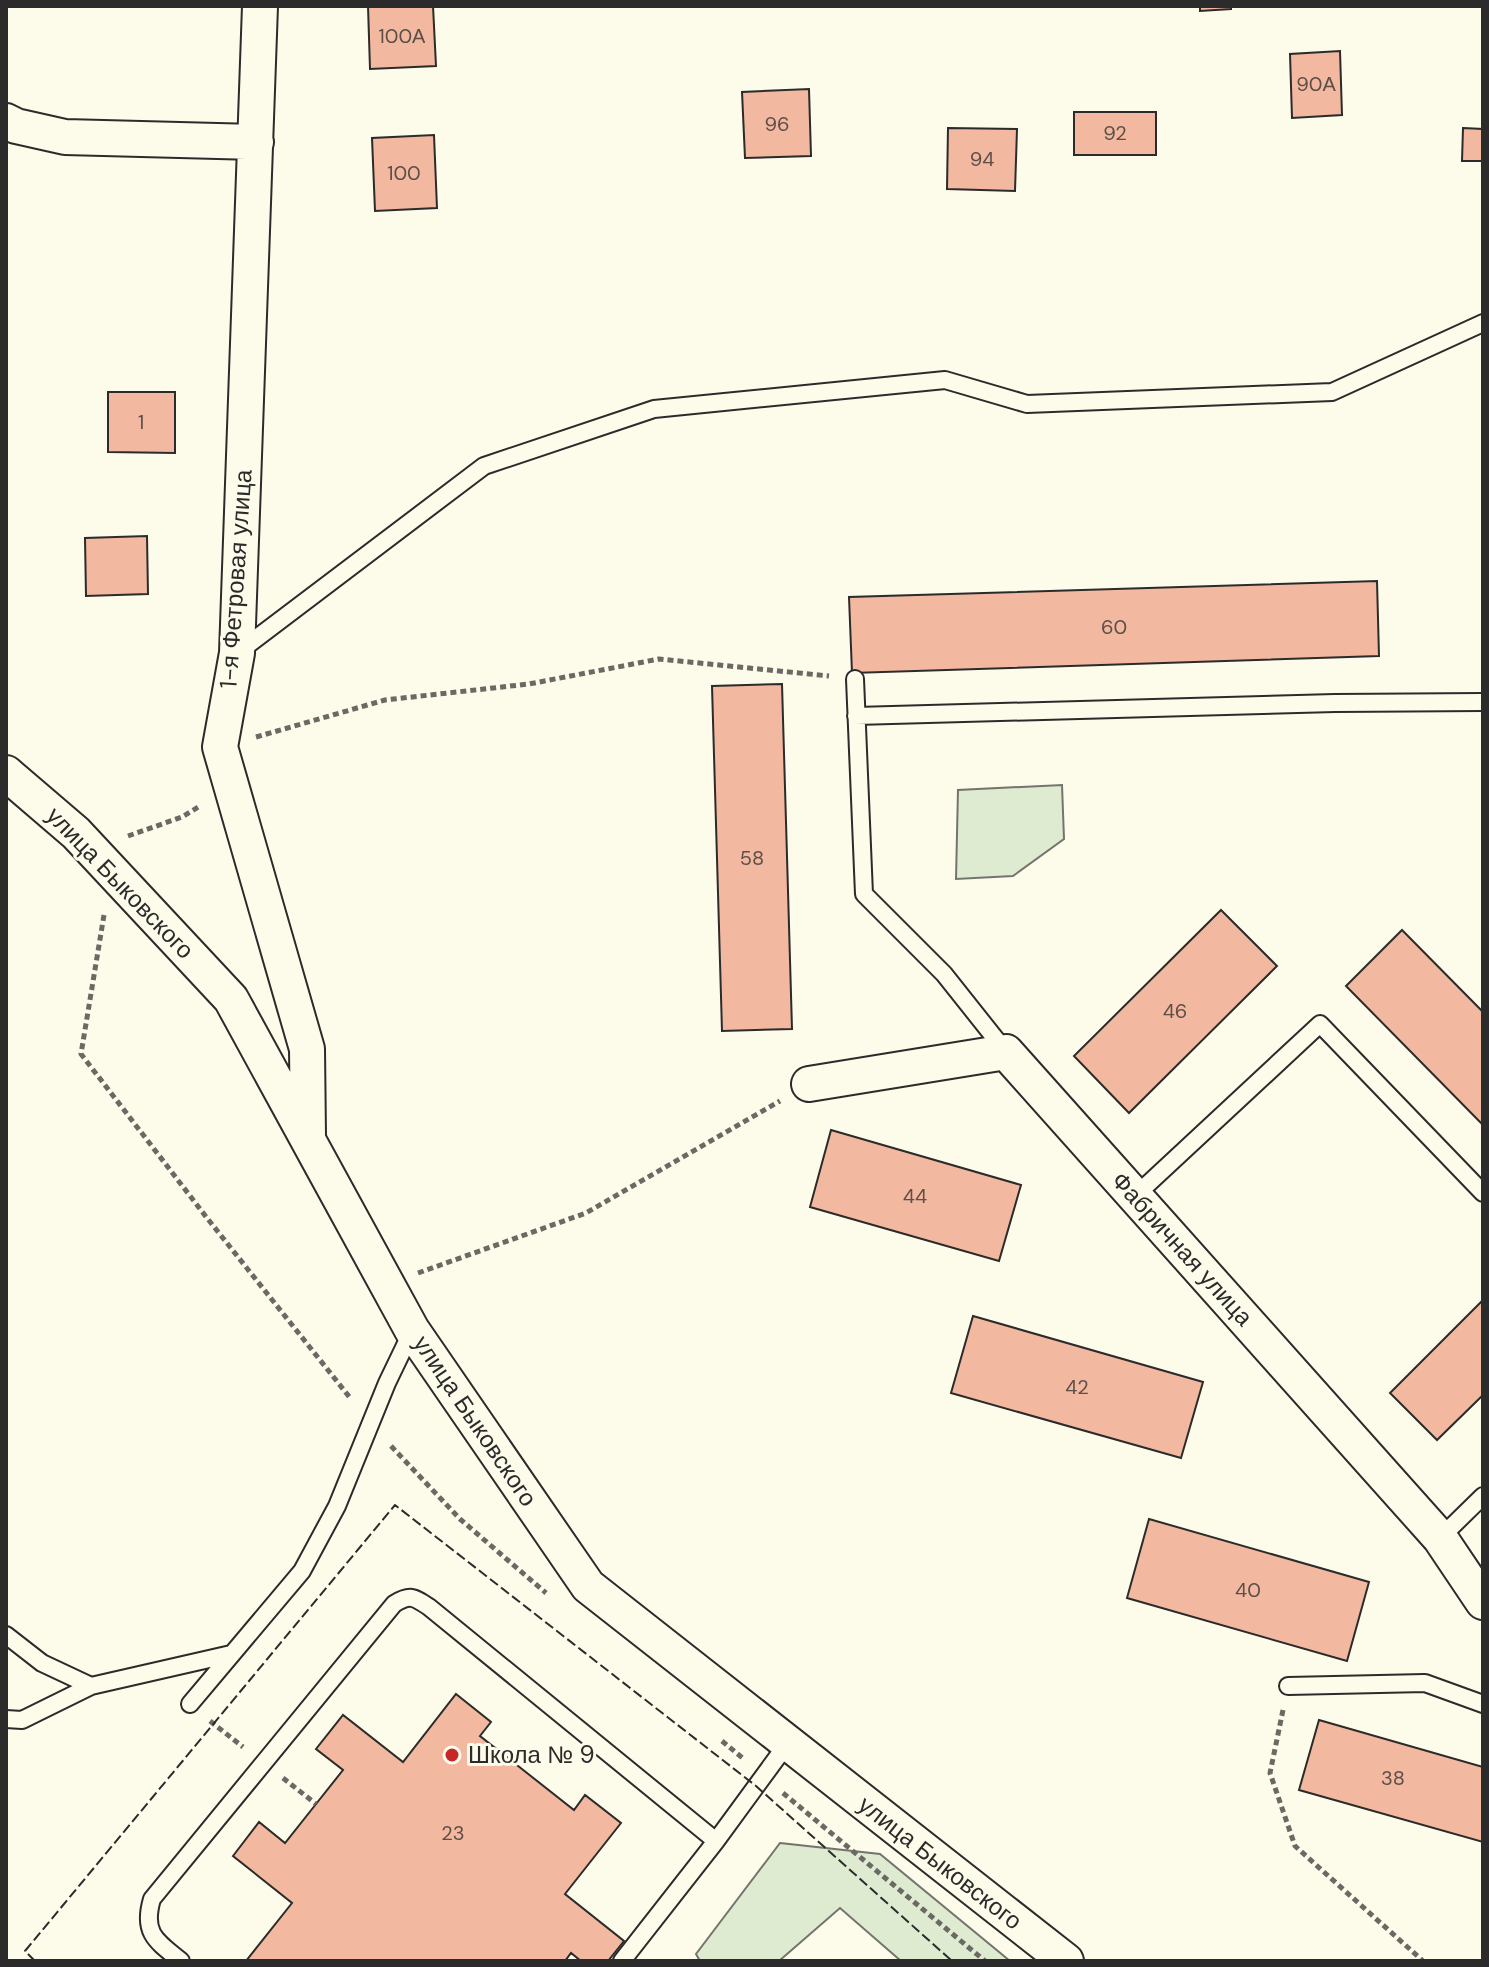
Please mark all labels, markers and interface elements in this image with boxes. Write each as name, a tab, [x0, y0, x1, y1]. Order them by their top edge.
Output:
house number: 100А	[379, 23, 426, 49]
house number: 90А	[1296, 71, 1336, 97]
house number: 96	[764, 111, 790, 137]
house number: 92	[1103, 120, 1127, 146]
house number: 94	[970, 146, 994, 172]
house number: 100	[387, 160, 421, 186]
house number: 1	[138, 409, 144, 435]
street label: 1-я Фетровая улица	[212, 468, 259, 690]
house number: 60	[1101, 614, 1127, 640]
street label: улица Быковского	[40, 800, 201, 965]
house number: 58	[740, 845, 764, 871]
house number: 46	[1163, 998, 1187, 1024]
street label: Фабричная улица	[1105, 1165, 1260, 1333]
house number: 44	[903, 1183, 927, 1209]
street label: улица Быковского	[407, 1329, 544, 1512]
house number: 42	[1065, 1374, 1089, 1400]
house number: 40	[1235, 1577, 1261, 1603]
place label: Школа № 9	[468, 1739, 595, 1770]
marker: Школа № 9	[443, 1746, 461, 1764]
house number: 38	[1381, 1765, 1405, 1791]
street label: улица Быковского	[852, 1789, 1029, 1936]
house number: 23	[441, 1820, 465, 1846]

